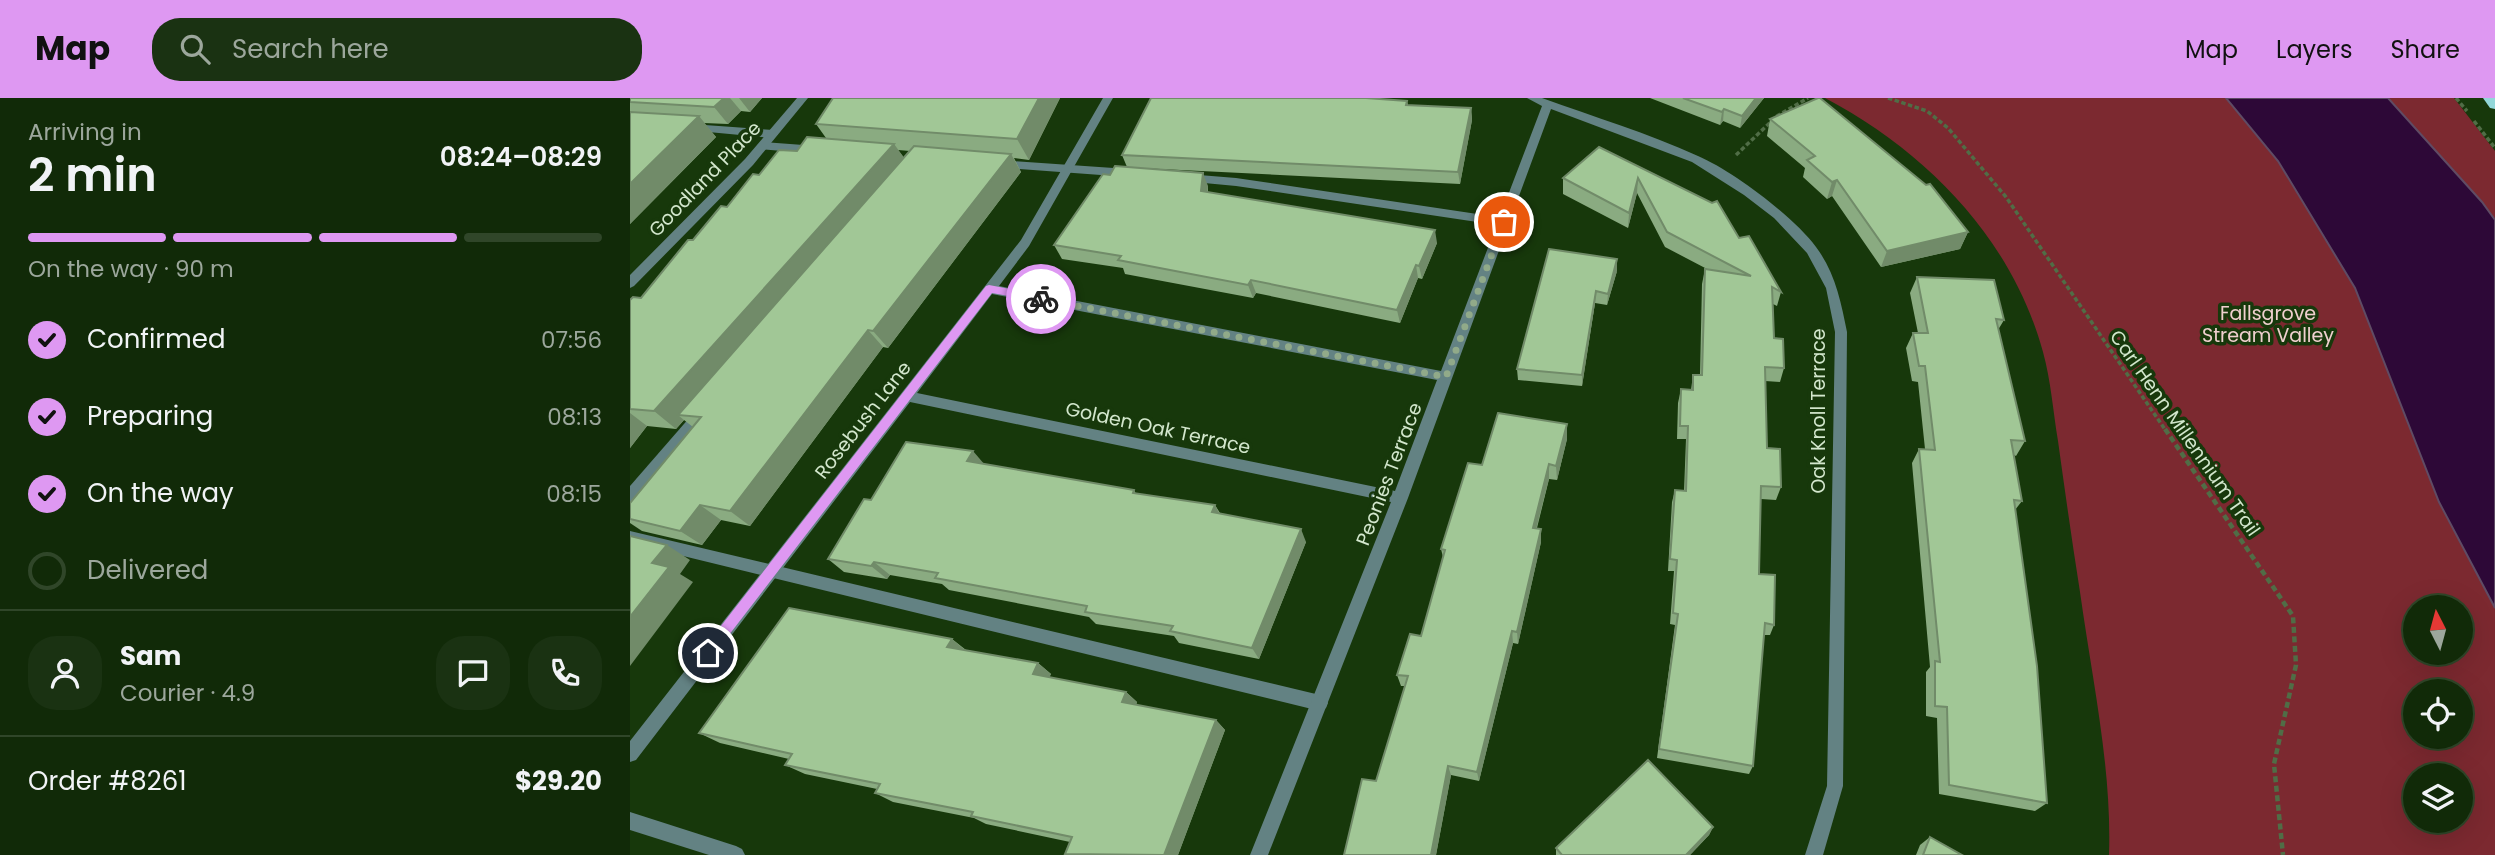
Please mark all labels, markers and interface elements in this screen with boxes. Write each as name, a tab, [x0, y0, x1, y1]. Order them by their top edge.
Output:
search box	[152, 18, 642, 81]
text: Map	[35, 25, 110, 72]
icon: search	[176, 30, 214, 68]
text: Search here	[232, 31, 389, 67]
text: Map	[2185, 33, 2238, 66]
text: Layers	[2276, 33, 2352, 66]
text: Share	[2390, 33, 2460, 66]
street label: Goodland Place	[643, 115, 767, 243]
text: Arriving in	[28, 116, 142, 148]
text: 08:24–08:29	[440, 139, 602, 175]
text: 2 min	[28, 143, 157, 207]
pin	[1474, 192, 1534, 252]
icon: bag	[1485, 203, 1523, 241]
text: On the way · 90 m	[28, 253, 234, 285]
courier	[1006, 264, 1076, 334]
icon: bike	[1022, 280, 1060, 318]
park label: Fallsgrove Stream Valley	[2202, 300, 2334, 349]
icon: check	[28, 321, 66, 359]
text: Confirmed	[87, 321, 225, 357]
text: 07:56	[541, 324, 602, 356]
street label: Carl Henn Millennium Trail	[2103, 324, 2267, 542]
street label: Oak Knoll Terrace	[1805, 328, 1832, 494]
street label: Rosebush Lane	[808, 356, 918, 484]
street label: Golden Oak Terrace	[1063, 395, 1253, 461]
icon: check	[28, 398, 66, 436]
text: Preparing	[87, 398, 213, 434]
street label: Peonies Terrace	[1349, 399, 1429, 549]
text: 08:13	[547, 401, 602, 433]
icon: check	[28, 475, 66, 513]
text: On the way	[87, 475, 234, 511]
text: 08:15	[546, 478, 602, 510]
text: Delivered	[87, 552, 208, 588]
north arrow	[2403, 595, 2473, 665]
map controls	[2403, 595, 2473, 833]
pin	[678, 623, 738, 683]
icon: home	[689, 634, 727, 672]
button: person	[28, 636, 102, 710]
button: chat	[436, 636, 510, 710]
button: phone	[528, 636, 602, 710]
text: Sam	[120, 638, 181, 674]
text: Courier · 4.9	[120, 677, 255, 709]
button: locate	[2403, 679, 2473, 749]
text: Order #8261	[28, 763, 187, 799]
text: $29.20	[515, 763, 602, 799]
button: layers	[2403, 763, 2473, 833]

